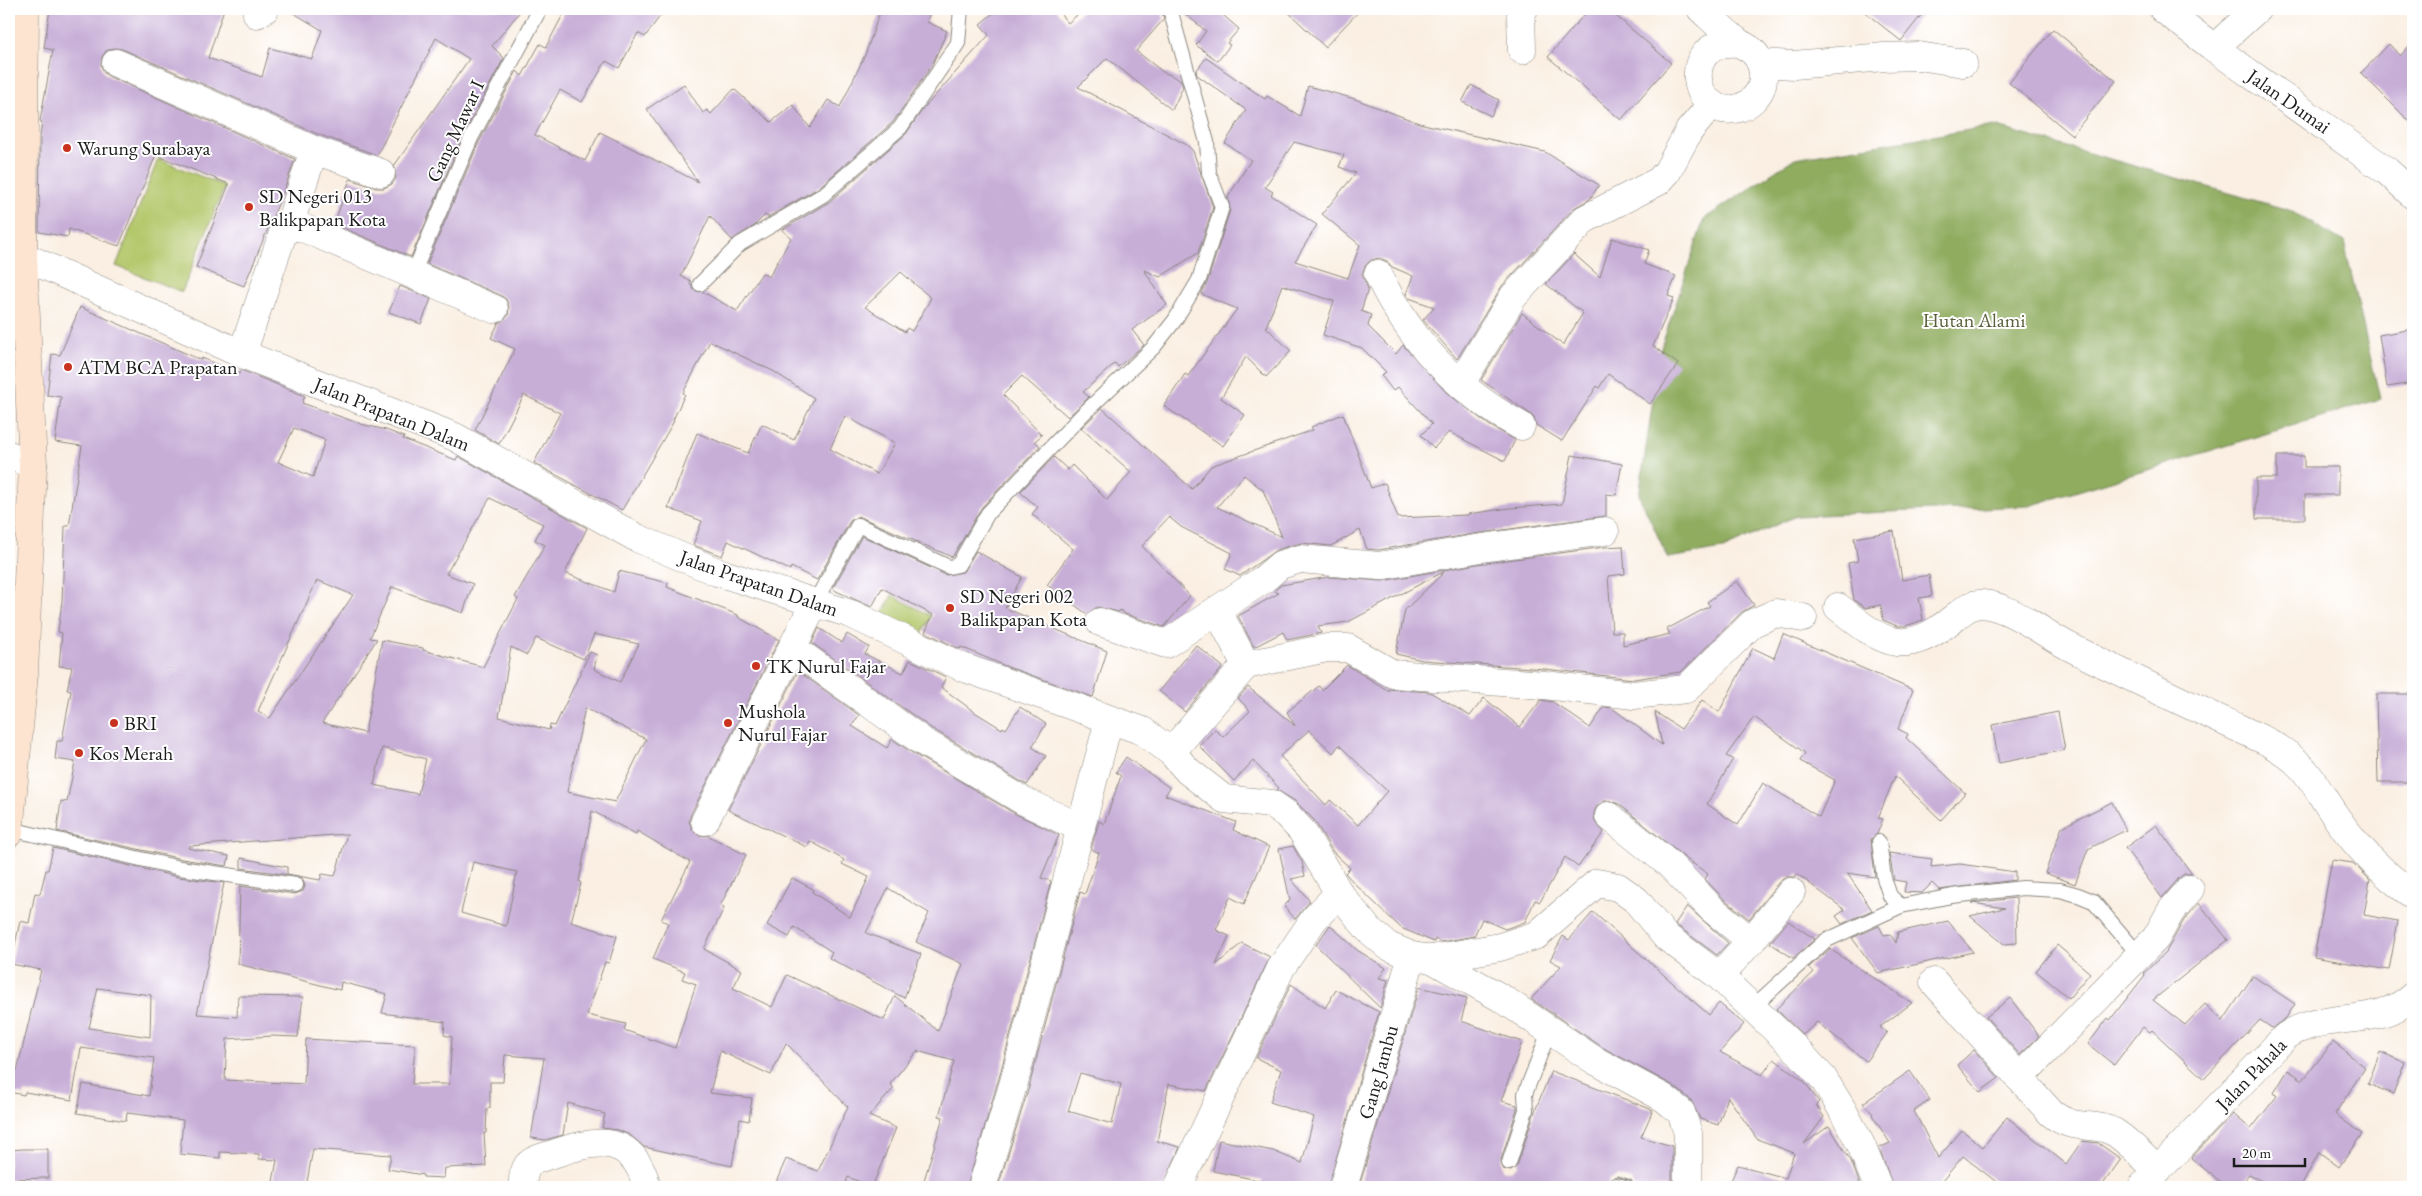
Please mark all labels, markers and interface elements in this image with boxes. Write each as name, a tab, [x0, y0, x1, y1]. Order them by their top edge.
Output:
street label: Jalan Dumai	[2241, 62, 2336, 139]
street label: Gang Mawar I	[420, 76, 490, 186]
place label: Warung Surabaya	[77, 135, 210, 161]
marker: Warung Surabaya	[61, 142, 73, 154]
place label: SD Negeri 013 Balikpapan Kota	[259, 183, 386, 232]
marker: SD Negeri 013 Balikpapan Kota	[243, 201, 255, 213]
park label: Hutan Alami	[1923, 307, 2025, 333]
place label: ATM BCA Prapatan	[77, 354, 238, 380]
marker: ATM BCA Prapatan	[62, 361, 74, 373]
street label: Jalan Prapatan Dalam	[308, 370, 474, 457]
street label: Jalan Prapatan Dalam	[674, 543, 842, 622]
place label: SD Negeri 002 Balikpapan Kota	[960, 583, 1087, 632]
marker: SD Negeri 002 Balikpapan Kota	[944, 602, 956, 614]
place label: TK Nurul Fajar	[766, 653, 886, 679]
marker: TK Nurul Fajar	[750, 660, 762, 672]
place label: Mushola Nurul Fajar	[738, 698, 827, 747]
place label: BRI	[124, 710, 157, 736]
marker: BRI	[108, 717, 120, 729]
marker: Mushola Nurul Fajar	[722, 717, 734, 729]
place label: Kos Merah	[89, 740, 173, 766]
marker: Kos Merah	[73, 747, 85, 759]
street label: Gang Jambu	[1352, 1021, 1404, 1122]
street label: Jalan Pahala	[2209, 1032, 2292, 1117]
scale bar	[2234, 1136, 2306, 1168]
text: 20 m	[2242, 1143, 2271, 1162]

